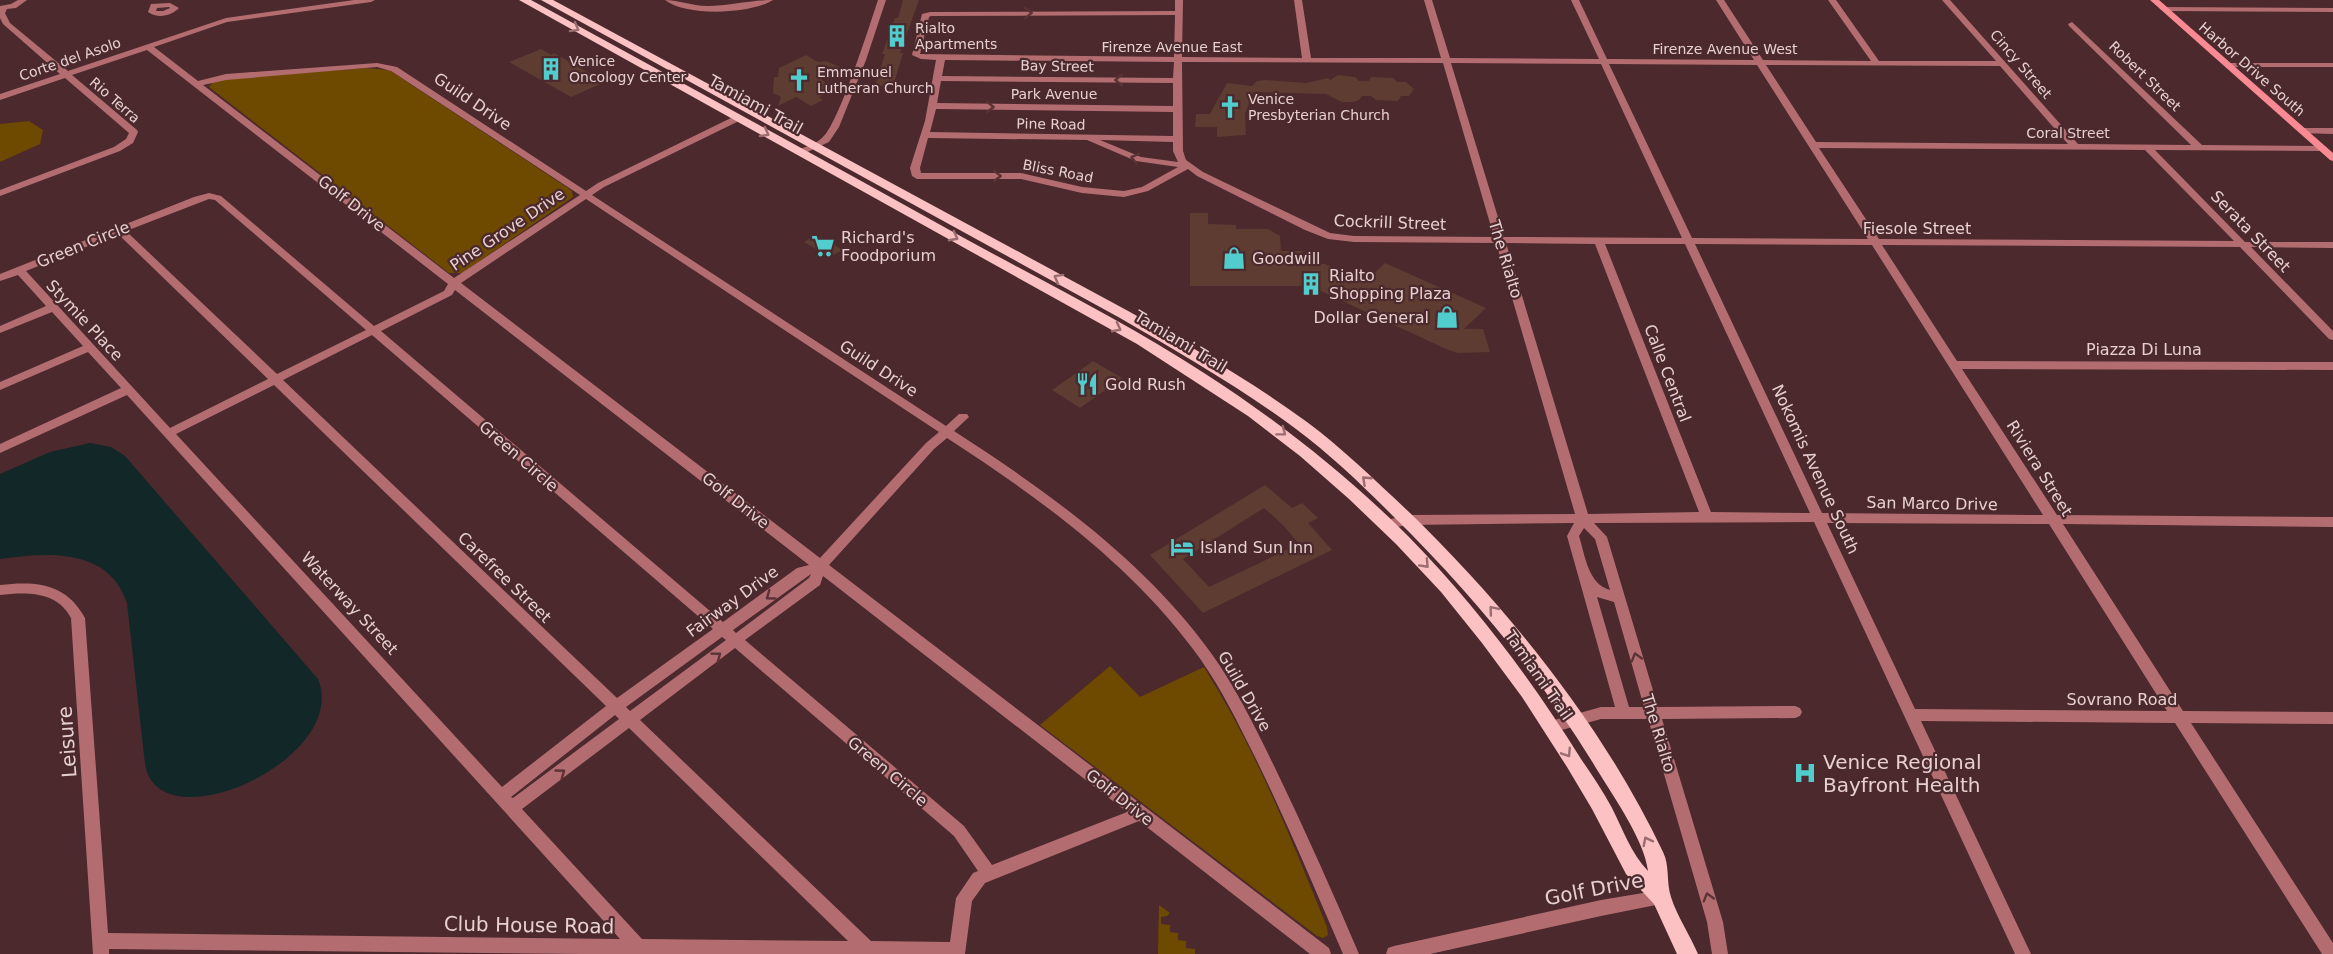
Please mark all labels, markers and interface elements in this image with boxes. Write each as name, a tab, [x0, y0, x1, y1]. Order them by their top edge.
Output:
one-way arrow	[1024, 7, 1033, 19]
street label: Harbor Drive South	[2196, 19, 2308, 119]
place label: Rialto Apartments	[915, 20, 997, 52]
one-way arrow	[569, 21, 580, 32]
building icon: Rialto Apartments	[884, 23, 910, 49]
street label: Cincy Street	[1987, 26, 2055, 102]
street label: Corte del Asolo	[17, 34, 123, 84]
street label: Robert Street	[2106, 38, 2185, 115]
street label: Firenze Avenue East	[1102, 39, 1243, 55]
street label: Firenze Avenue West	[1652, 41, 1798, 57]
place label: Venice Oncology Center	[569, 53, 687, 85]
building icon: Venice Oncology Center	[538, 56, 564, 82]
street label: Bay Street	[1020, 57, 1094, 75]
place label: Emmanuel Lutheran Church	[817, 64, 934, 96]
church icon: Emmanuel Lutheran Church	[786, 67, 812, 93]
street label: Guild Drive	[430, 69, 515, 134]
street label: Tamiami Trail	[705, 70, 806, 138]
street label: Rio Terra	[87, 74, 143, 126]
one-way arrow	[1114, 74, 1123, 86]
street label: Park Avenue	[1011, 86, 1097, 102]
place label: Venice Presbyterian Church	[1248, 91, 1390, 123]
church icon: Venice Presbyterian Church	[1217, 94, 1243, 120]
one-way arrow	[985, 101, 994, 113]
street label: Pine Road	[1016, 115, 1086, 133]
street label: Coral Street	[2026, 125, 2110, 141]
one-way arrow	[758, 126, 769, 137]
one-way arrow	[1130, 152, 1140, 165]
street label: Bliss Road	[1021, 156, 1095, 186]
one-way arrow	[992, 170, 1001, 182]
street label: Golf Drive	[314, 171, 389, 236]
street label: Pine Grove Drive	[446, 184, 568, 275]
street label: Serata Street	[2207, 187, 2294, 276]
street label: Cockrill Street	[1333, 211, 1447, 234]
street label: Green Circle	[34, 217, 132, 272]
street label: The Rialto	[1484, 217, 1526, 301]
street label: Fiesole Street	[1863, 219, 1971, 238]
place label: Richard's Foodporium	[841, 228, 936, 265]
one-way arrow	[948, 230, 958, 241]
supermarket icon: Richard's Foodporium	[810, 233, 836, 259]
shop icon: Goodwill	[1221, 245, 1247, 271]
place label: Goodwill	[1252, 249, 1321, 268]
place label: Rialto Shopping Plaza	[1329, 266, 1451, 303]
building icon: Rialto Shopping Plaza	[1298, 271, 1324, 297]
one-way arrow	[1053, 274, 1064, 285]
street label: Stymie Place	[42, 276, 127, 365]
shop icon: Dollar General	[1434, 304, 1460, 330]
street label: Tamiami Trail	[1130, 306, 1230, 377]
place label: Dollar General	[1313, 308, 1429, 327]
one-way arrow	[1111, 321, 1122, 332]
street label: Calle Central	[1640, 322, 1695, 425]
street label: Guild Drive	[836, 336, 921, 401]
street label: Piazza Di Luna	[2086, 340, 2202, 359]
restaurant icon: Gold Rush	[1074, 371, 1100, 397]
place label: Gold Rush	[1105, 375, 1186, 394]
street label: Nokomis Avenue South	[1768, 381, 1863, 557]
street label: Green Circle	[475, 417, 562, 496]
street label: Riviera Street	[2003, 417, 2077, 520]
one-way arrow	[1275, 425, 1286, 436]
street label: Golf Drive	[698, 468, 773, 533]
one-way arrow	[1362, 476, 1373, 487]
street label: San Marco Drive	[1866, 493, 1998, 514]
street label: Carefree Street	[454, 528, 555, 627]
hotel icon: Island Sun Inn	[1169, 534, 1195, 560]
place label: Island Sun Inn	[1200, 538, 1313, 557]
street label: Waterway Street	[297, 548, 402, 659]
one-way arrow	[1418, 558, 1429, 568]
street label: Fairway Drive	[683, 562, 782, 641]
one-way arrow	[766, 588, 777, 599]
one-way arrow	[1489, 606, 1500, 617]
street label: Tamiami Trail	[1500, 626, 1576, 724]
street label: Guild Drive	[1214, 648, 1275, 735]
one-way arrow	[710, 652, 721, 663]
one-way arrow	[1631, 652, 1643, 663]
street label: Sovrano Road	[2067, 690, 2177, 709]
street label: The Rialto	[1637, 691, 1679, 775]
street label: Leisure	[53, 705, 81, 779]
street label: Green Circle	[844, 732, 932, 810]
one-way arrow	[1560, 747, 1572, 757]
place label: Venice Regional Bayfront Health	[1823, 750, 1982, 797]
hospital icon: Venice Regional Bayfront Health	[1792, 760, 1818, 786]
street label: Golf Drive	[1082, 765, 1157, 830]
one-way arrow	[554, 769, 565, 780]
one-way arrow	[1643, 836, 1655, 847]
street label: Golf Drive	[1543, 868, 1645, 910]
one-way arrow	[1703, 892, 1715, 903]
street label: Club House Road	[444, 912, 614, 938]

